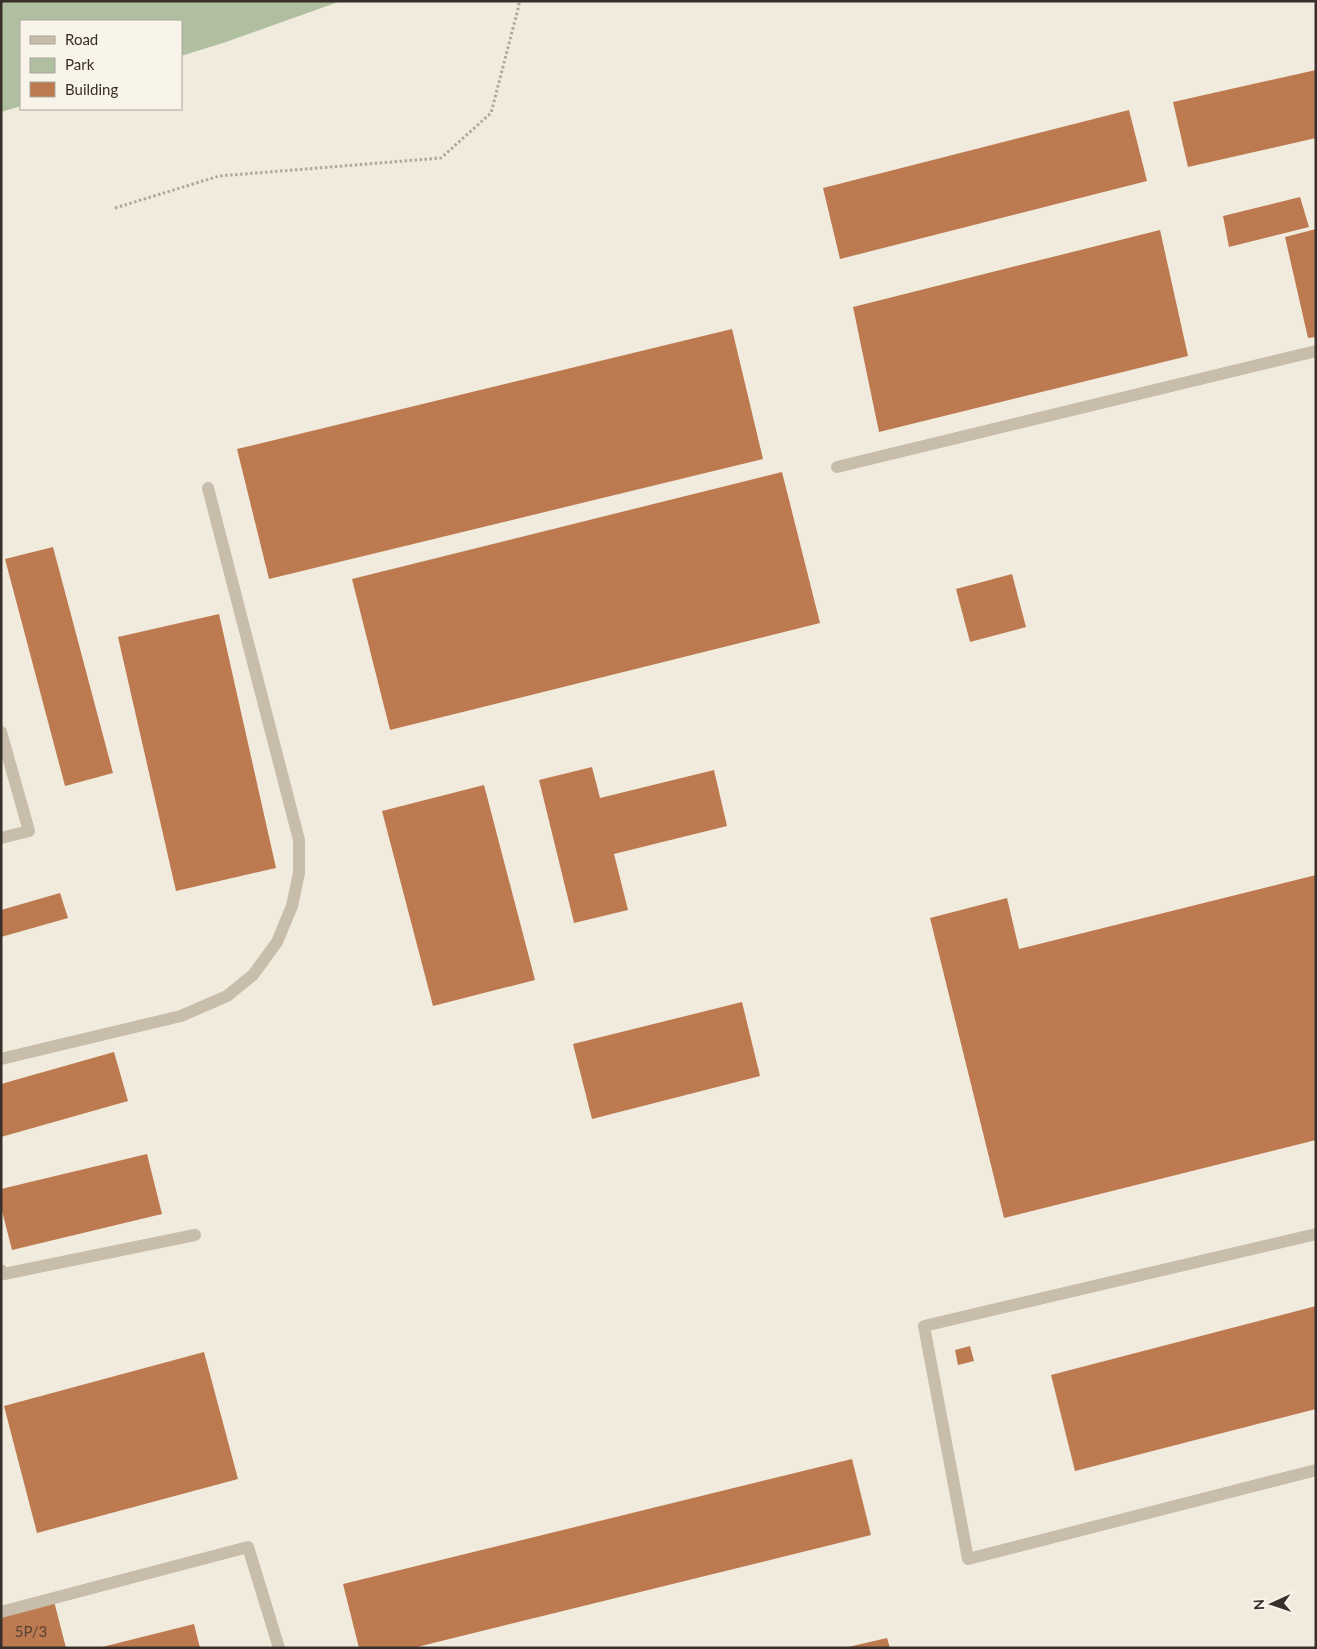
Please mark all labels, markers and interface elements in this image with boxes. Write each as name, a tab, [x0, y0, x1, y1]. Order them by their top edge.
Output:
legend	[20, 20, 182, 110]
text: Road	[65, 30, 98, 48]
text: Park	[65, 55, 95, 73]
text: Building	[65, 80, 118, 98]
north arrow	[1247, 1579, 1297, 1629]
text: N	[1250, 1599, 1267, 1611]
house number: 5Р/3	[15, 1622, 47, 1640]

